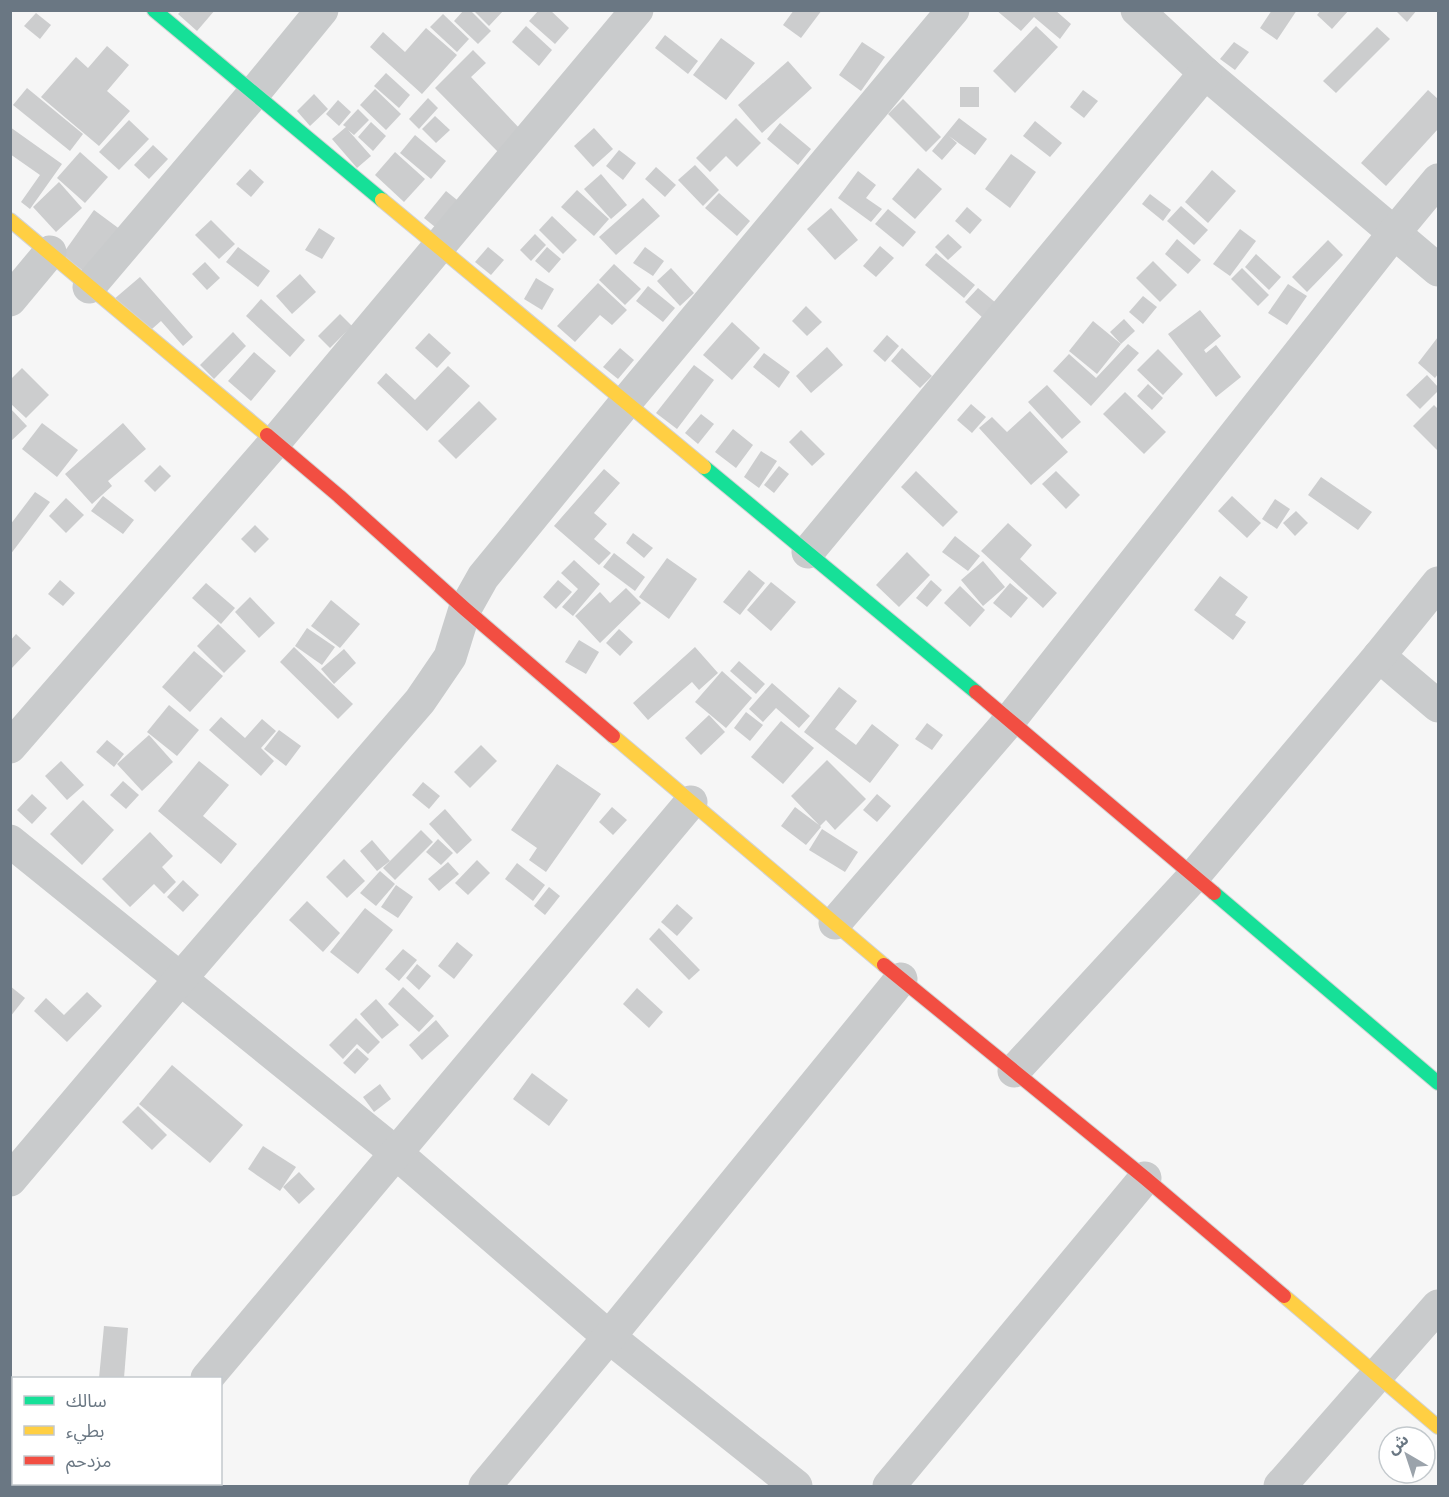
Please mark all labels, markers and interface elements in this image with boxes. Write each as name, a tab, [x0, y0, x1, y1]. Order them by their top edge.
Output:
legend	[12, 1377, 222, 1485]
text: سالك	[66, 1389, 107, 1413]
text: بطيء	[66, 1419, 104, 1444]
north arrow	[1377, 1425, 1437, 1485]
text: ش	[1383, 1429, 1414, 1460]
text: مزدحم	[66, 1449, 111, 1474]

